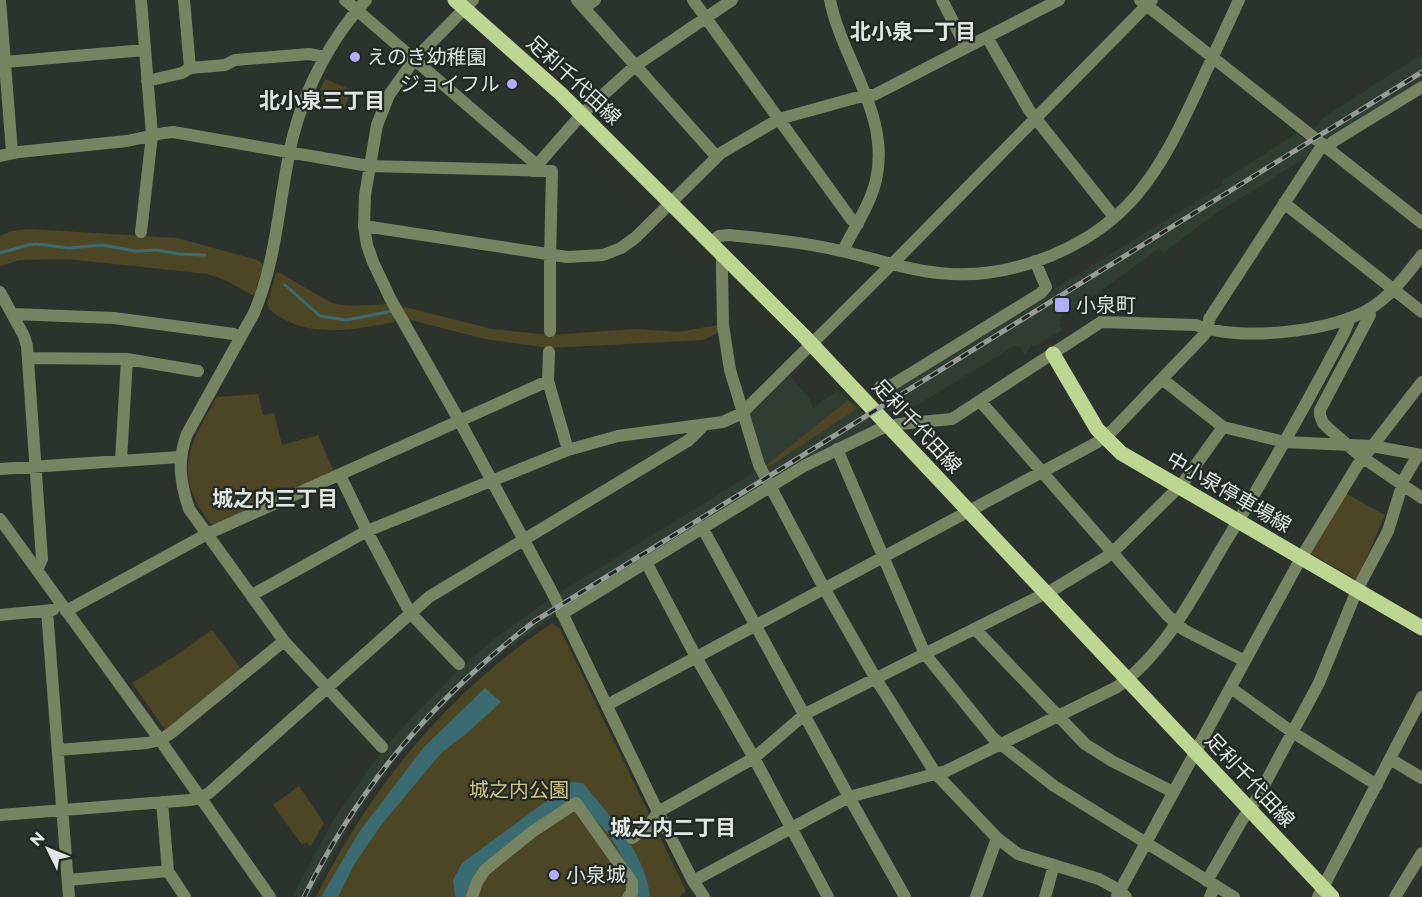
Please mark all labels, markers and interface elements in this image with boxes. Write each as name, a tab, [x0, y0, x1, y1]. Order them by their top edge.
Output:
district label: 北小泉一丁目	[850, 19, 976, 44]
street label: 足利千代田線	[522, 30, 626, 130]
place label: えのき幼稚園	[367, 45, 486, 69]
marker: えのき幼稚園	[348, 50, 362, 64]
place label: ジョイフル	[400, 72, 500, 96]
marker: ジョイフル	[505, 77, 519, 91]
district label: 北小泉三丁目	[259, 88, 385, 113]
place label: 小泉町	[1076, 293, 1136, 317]
marker: 小泉町	[1053, 296, 1071, 314]
street label: 足利千代田線	[867, 374, 967, 478]
street label: 中小泉停車場線	[1162, 447, 1296, 537]
district label: 城之内三丁目	[212, 486, 338, 511]
street label: 足利千代田線	[1200, 728, 1300, 832]
park label: 城之内公園	[469, 778, 569, 802]
district label: 城之内二丁目	[610, 815, 736, 840]
north arrow	[18, 819, 78, 879]
text: N	[26, 828, 49, 850]
place label: 小泉城	[566, 863, 626, 887]
marker: 小泉城	[547, 868, 561, 882]

